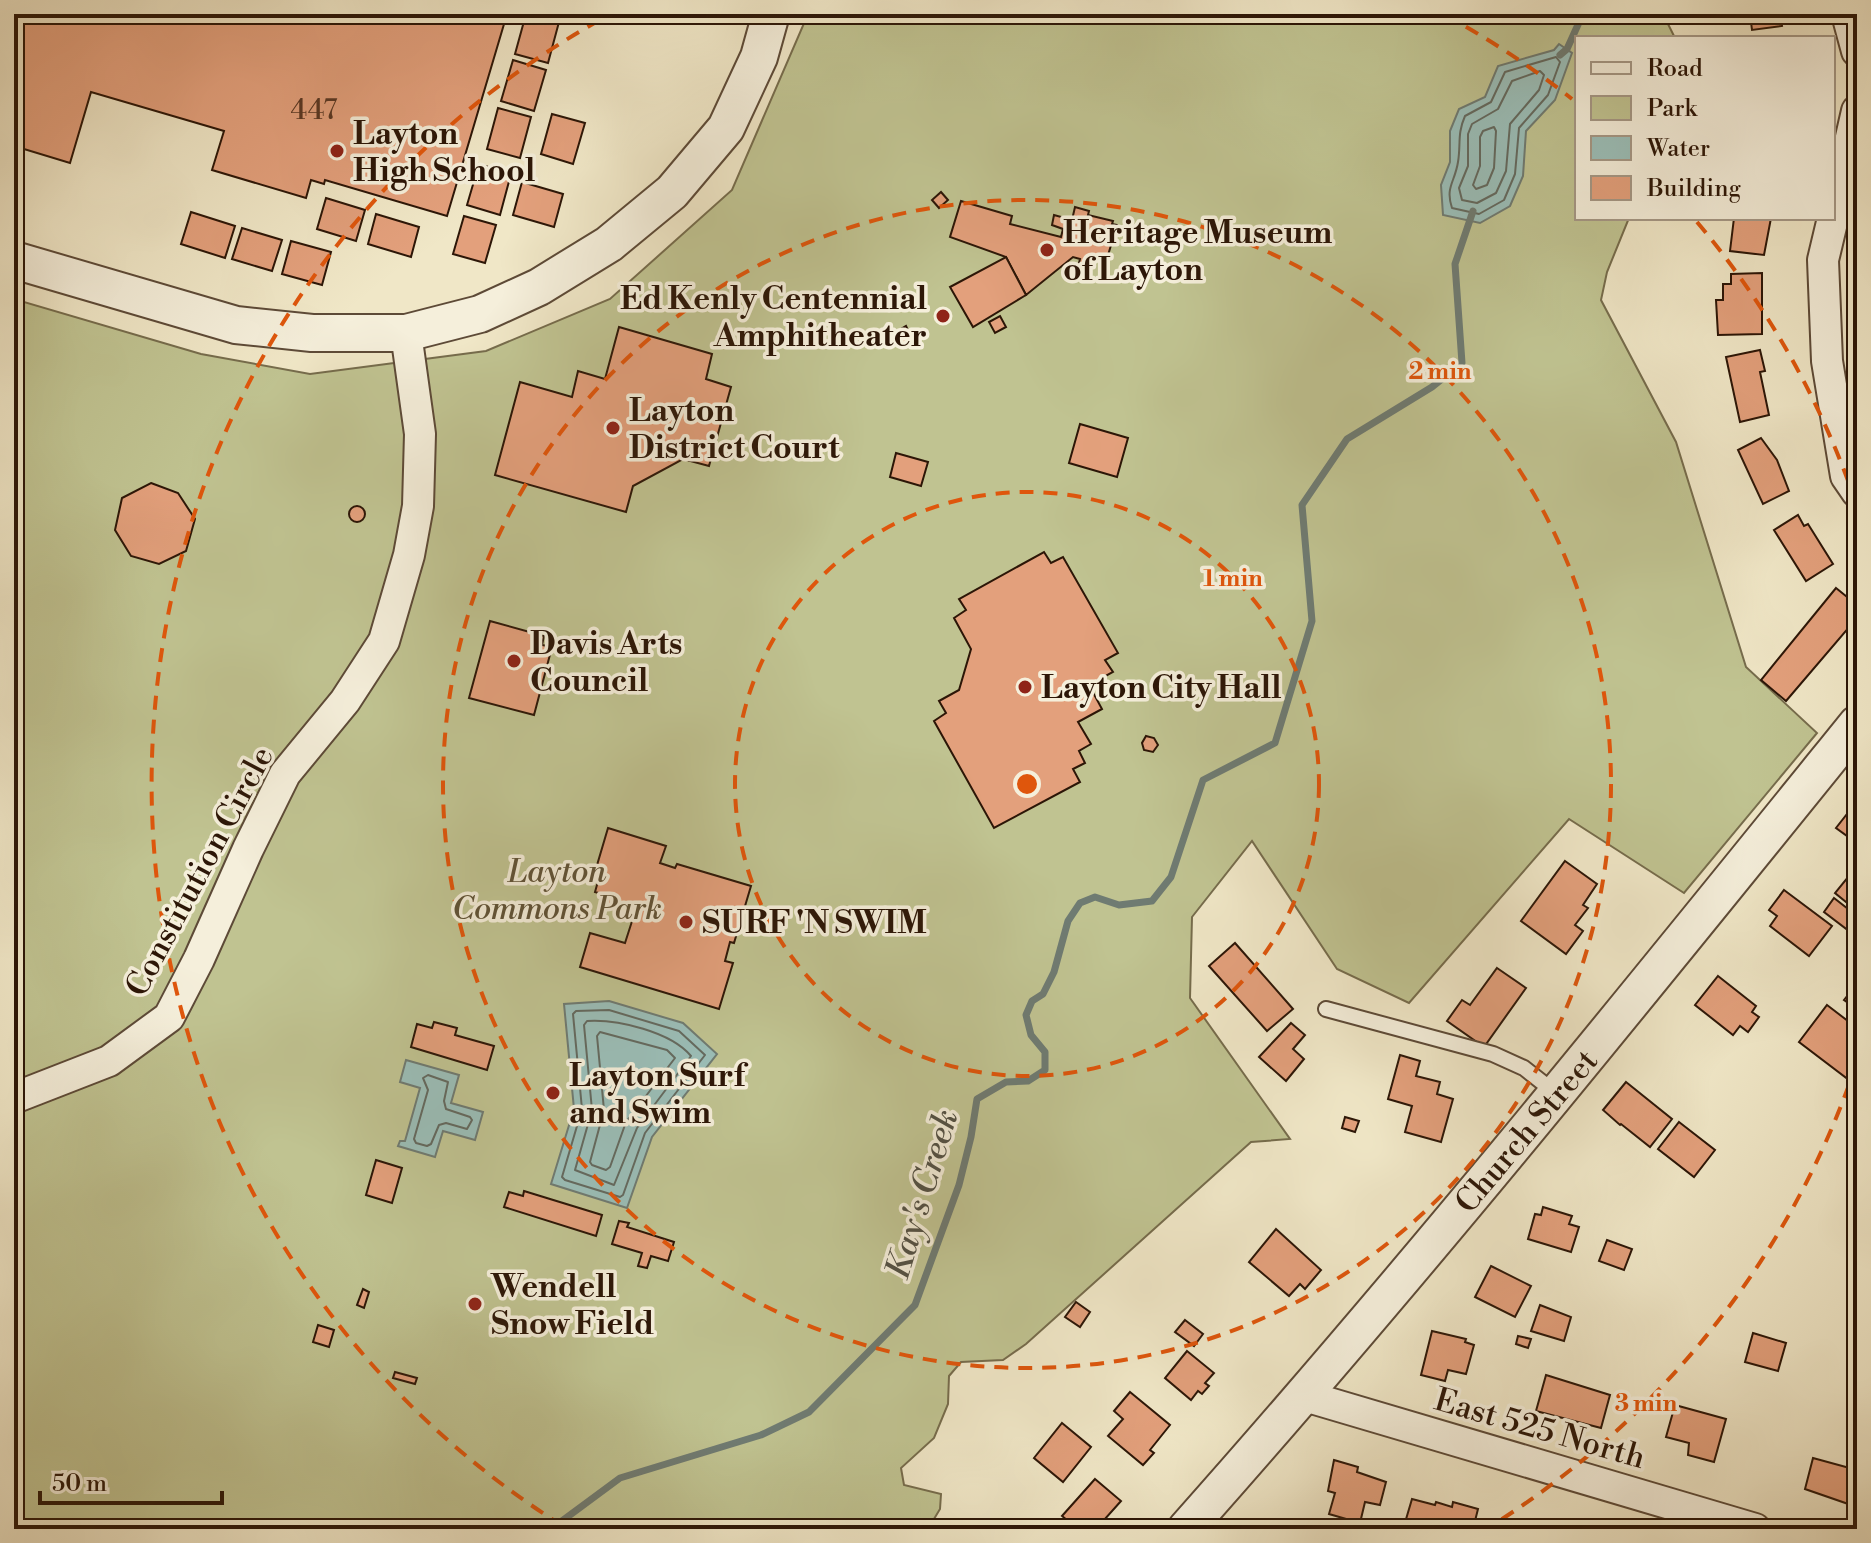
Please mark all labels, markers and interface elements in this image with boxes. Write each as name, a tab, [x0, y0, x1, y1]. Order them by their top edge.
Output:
legend	[1575, 36, 1835, 220]
text: Road	[1647, 54, 1703, 84]
house number: 447	[291, 93, 337, 128]
text: Park	[1647, 94, 1698, 124]
place label: Layton High School	[353, 114, 536, 191]
text: Water	[1646, 134, 1710, 164]
marker: Layton High School	[328, 142, 346, 160]
text: Building	[1646, 174, 1741, 204]
place label: Heritage Museum of Layton	[1063, 213, 1332, 290]
marker: Heritage Museum of Layton	[1038, 241, 1056, 259]
place label: Ed Kenly Centennial Amphitheater	[620, 279, 927, 356]
marker: Ed Kenly Centennial Amphitheater	[934, 307, 952, 325]
text: 2 min	[1408, 357, 1472, 387]
place label: Layton District Court	[629, 391, 840, 468]
marker: Layton District Court	[604, 419, 622, 437]
text: 1 min	[1203, 564, 1263, 594]
place label: Davis Arts Council	[530, 624, 683, 701]
marker: Davis Arts Council	[505, 652, 523, 670]
place label: Layton City Hall	[1041, 668, 1282, 708]
marker: Layton City Hall	[1016, 678, 1034, 696]
street label: Constitution Circle	[117, 740, 283, 1003]
centre of rings	[1013, 770, 1041, 798]
park label: Layton Commons Park	[452, 852, 662, 929]
place label: SURF 'N SWIM	[702, 903, 927, 943]
marker: SURF 'N SWIM	[677, 913, 695, 931]
street label: Church Street	[1447, 1042, 1607, 1222]
place label: Layton Surf and Swim	[569, 1056, 749, 1133]
marker: Layton Surf and Swim	[544, 1084, 562, 1102]
water label: Kay's Creek	[877, 1105, 969, 1284]
place label: Wendell Snow Field	[490, 1267, 654, 1344]
marker: Wendell Snow Field	[466, 1295, 484, 1313]
street label: East 525 North	[1430, 1380, 1650, 1478]
text: 3 min	[1615, 1389, 1678, 1419]
scale bar	[40, 1455, 222, 1505]
text: 50 m	[52, 1469, 107, 1499]

